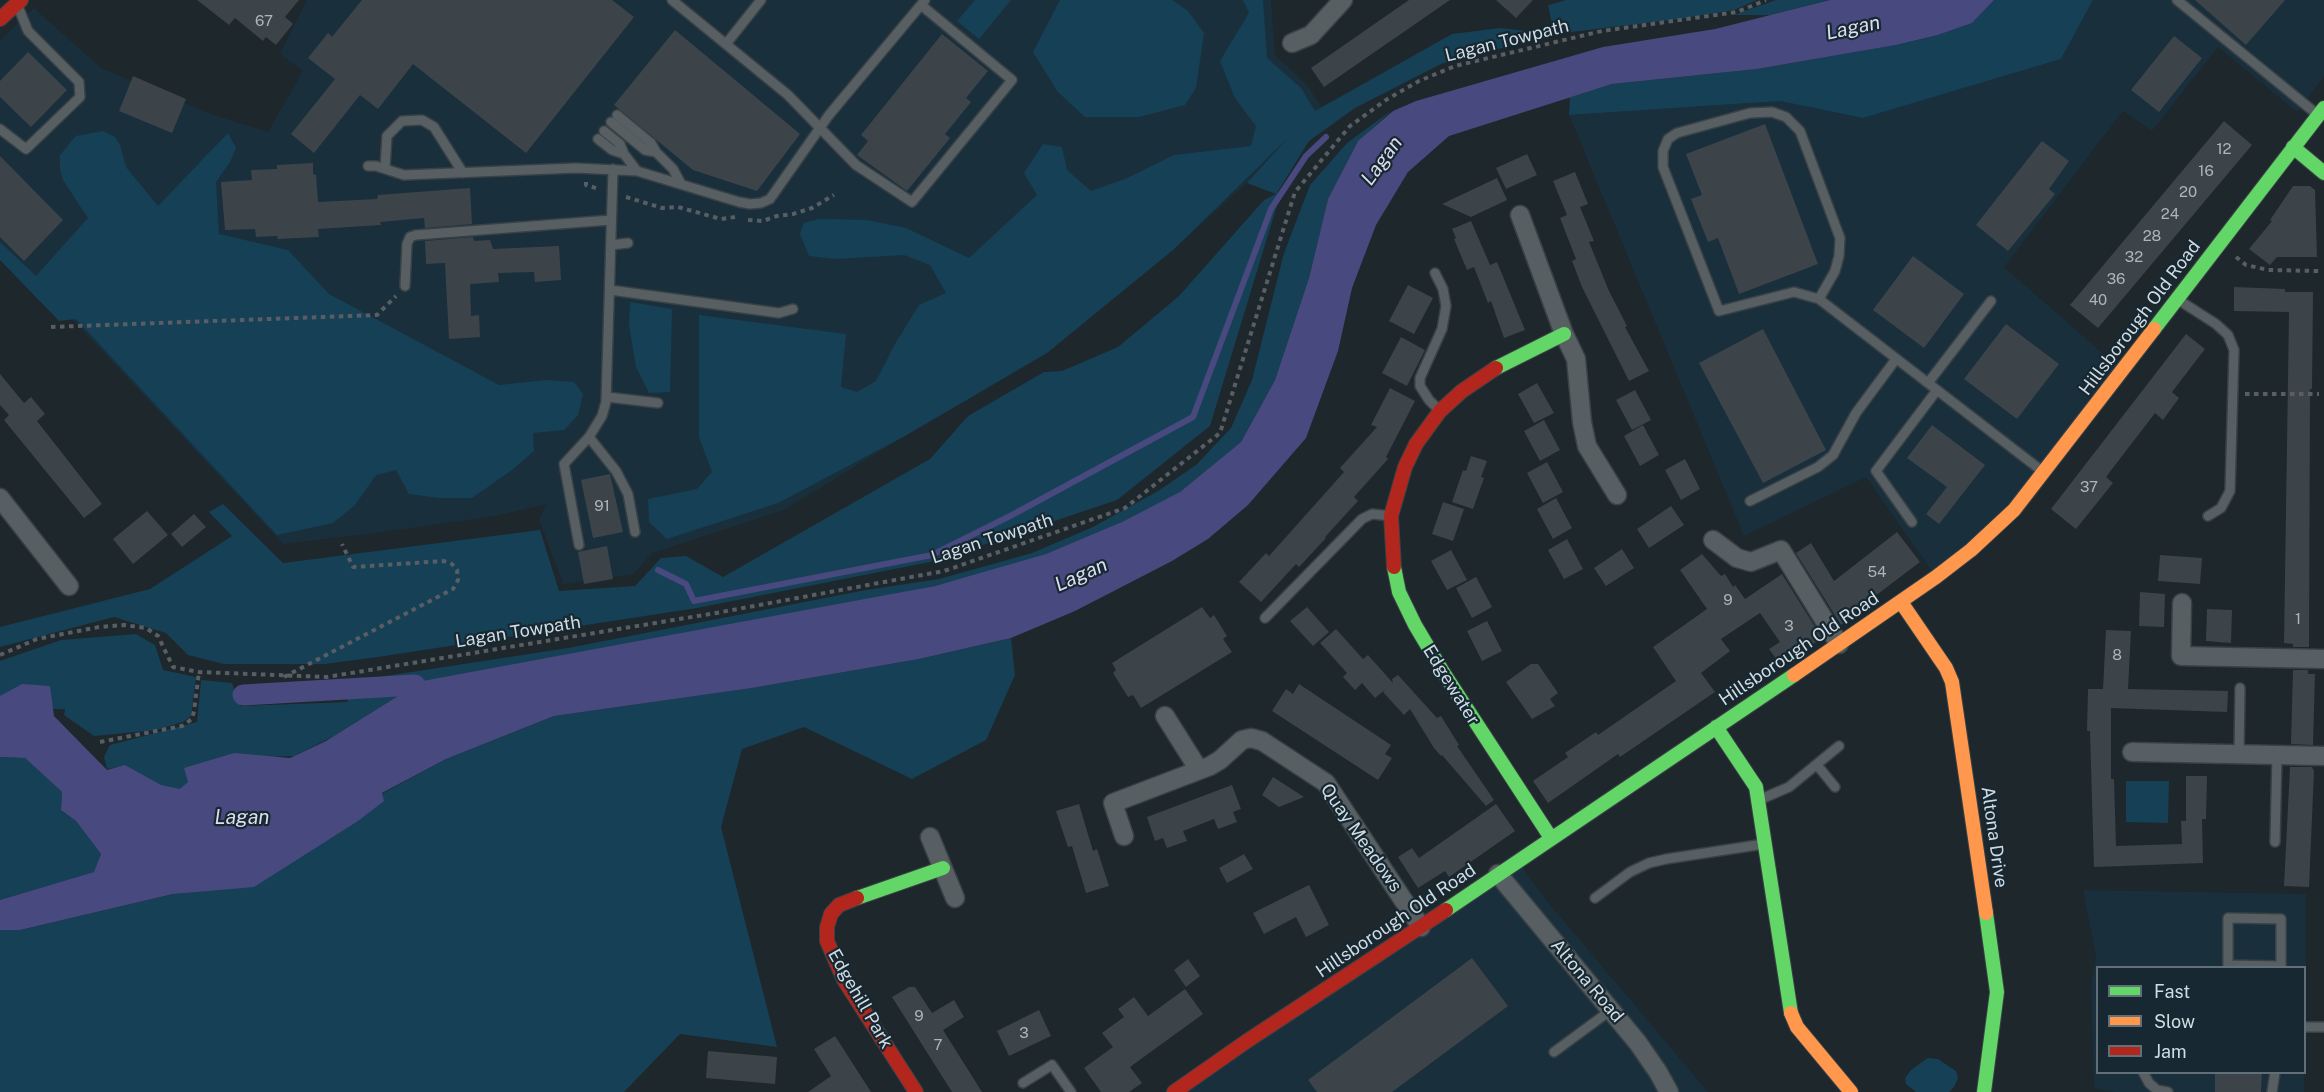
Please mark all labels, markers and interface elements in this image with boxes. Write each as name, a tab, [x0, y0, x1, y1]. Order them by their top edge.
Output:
water label: Lagan	[1824, 11, 1882, 45]
house number: 67	[255, 12, 273, 30]
street label: Lagan Towpath	[1443, 15, 1571, 67]
water label: Lagan	[1356, 132, 1408, 190]
house number: 12	[2216, 140, 2232, 158]
house number: 16	[2198, 162, 2214, 180]
house number: 20	[2179, 183, 2197, 201]
house number: 24	[2161, 205, 2179, 223]
house number: 28	[2143, 227, 2161, 245]
street label: Hillsborough Old Road	[2075, 236, 2205, 400]
house number: 32	[2125, 248, 2143, 266]
house number: 36	[2107, 270, 2125, 288]
house number: 40	[2089, 291, 2107, 309]
house number: 37	[2080, 478, 2098, 496]
house number: 91	[594, 497, 610, 515]
street label: Lagan Towpath	[928, 509, 1056, 569]
water label: Lagan	[1051, 553, 1111, 597]
house number: 54	[1867, 563, 1887, 581]
street label: Hillsborough Old Road	[1715, 587, 1883, 711]
house number: 9	[1723, 591, 1733, 609]
house number: 1	[2295, 610, 2301, 628]
street label: Lagan Towpath	[454, 611, 582, 653]
house number: 3	[1784, 617, 1794, 635]
street label: Edgewater	[1418, 641, 1484, 729]
house number: 8	[2112, 646, 2122, 664]
street label: Quay Meadows	[1316, 780, 1406, 896]
street label: Altona Drive	[1976, 785, 2012, 889]
water label: Lagan	[215, 806, 269, 830]
street label: Hillsborough Old Road	[1312, 859, 1480, 983]
street label: Altona Road	[1546, 935, 1628, 1027]
street label: Edgehill Park	[823, 945, 897, 1053]
legend	[2096, 966, 2306, 1074]
text: Fast	[2154, 981, 2190, 1002]
house number: 9	[914, 1007, 924, 1025]
text: Slow	[2154, 1011, 2195, 1032]
house number: 3	[1019, 1024, 1029, 1042]
house number: 7	[933, 1036, 943, 1054]
text: Jam	[2154, 1041, 2187, 1062]

